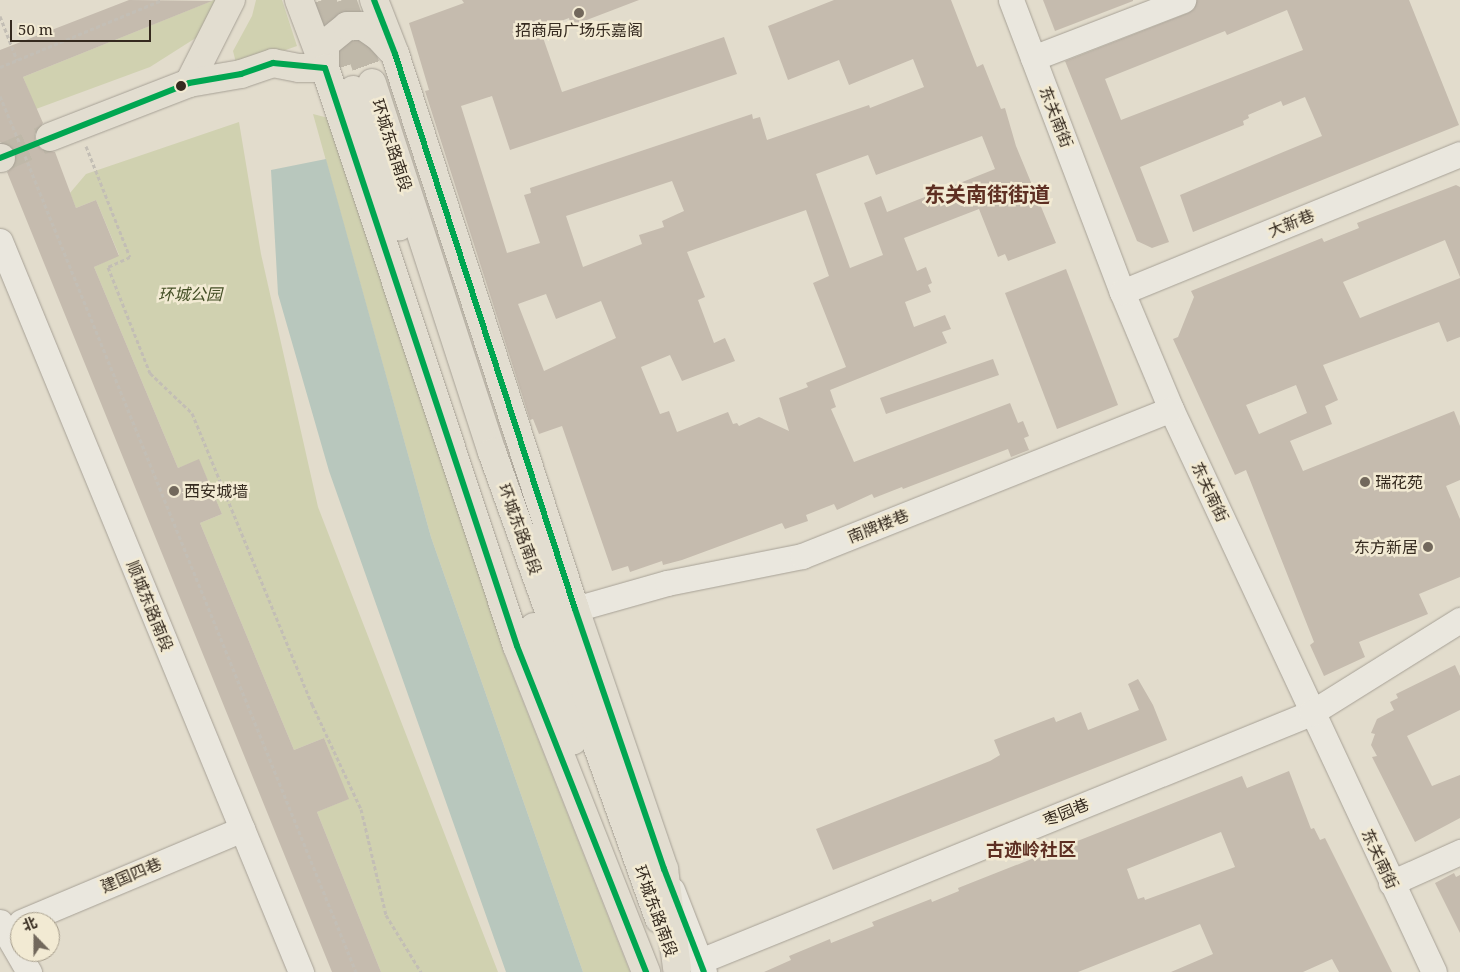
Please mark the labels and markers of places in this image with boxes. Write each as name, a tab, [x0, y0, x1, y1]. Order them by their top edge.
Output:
marker: 招商局广场乐嘉阁	[573, 7, 585, 19]
place label: 招商局广场乐嘉阁	[515, 20, 643, 40]
unlabelled marker	[176, 81, 186, 91]
place label: 瑞花苑	[1375, 472, 1423, 492]
marker: 瑞花苑	[1359, 476, 1371, 488]
place label: 西安城墙	[184, 481, 248, 501]
marker: 西安城墙	[168, 485, 180, 497]
place label: 东方新居	[1354, 537, 1418, 557]
marker: 东方新居	[1422, 541, 1434, 553]

